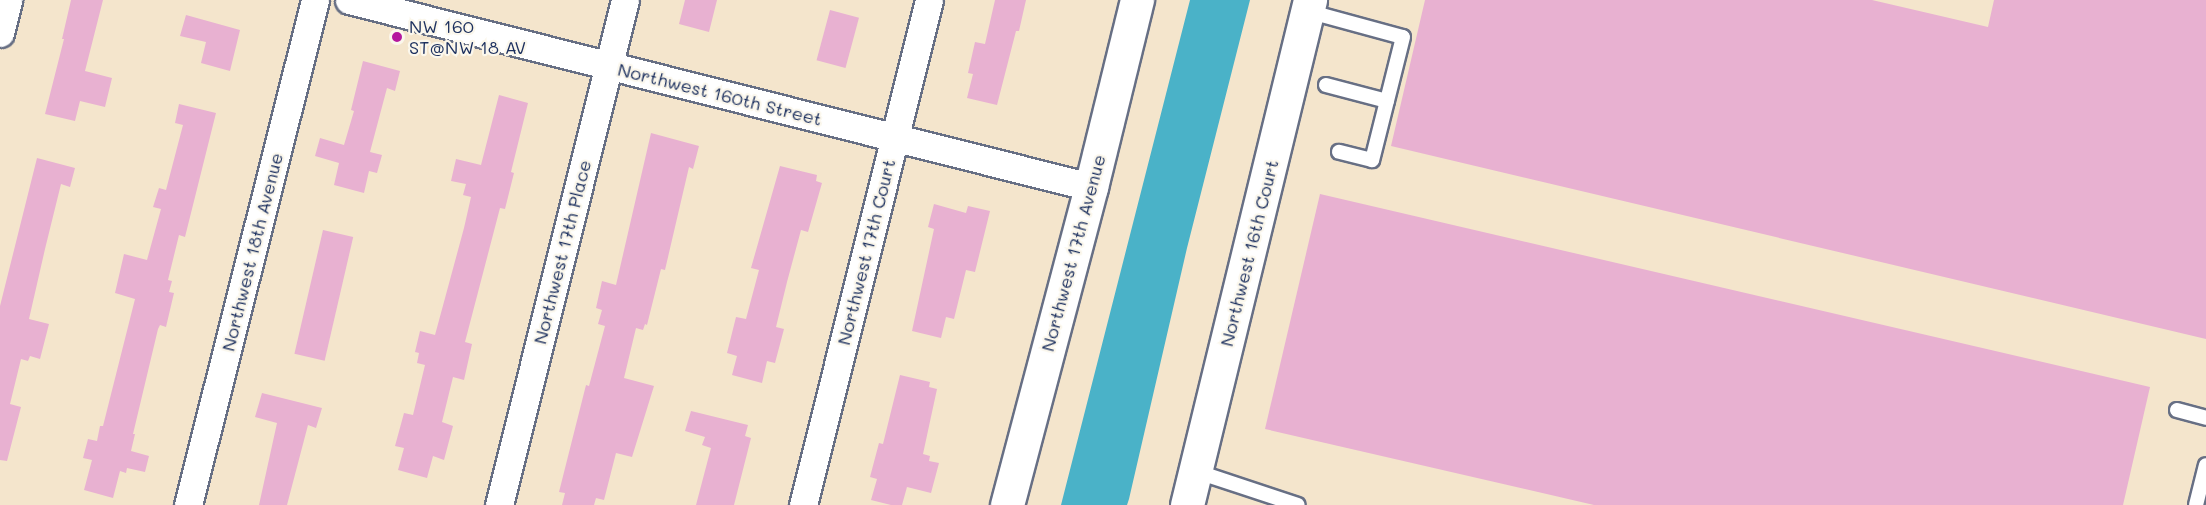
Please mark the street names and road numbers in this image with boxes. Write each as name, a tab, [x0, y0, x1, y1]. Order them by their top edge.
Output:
street label: Northwest 160th Street	[616, 58, 824, 130]
street label: Northwest 18th Avenue	[217, 151, 287, 353]
street label: Northwest 17th Avenue	[1036, 152, 1110, 354]
street label: Northwest 17th Court	[832, 157, 900, 347]
street label: Northwest 16th Court	[1215, 157, 1283, 349]
street label: Northwest 17th Place	[529, 158, 595, 346]

